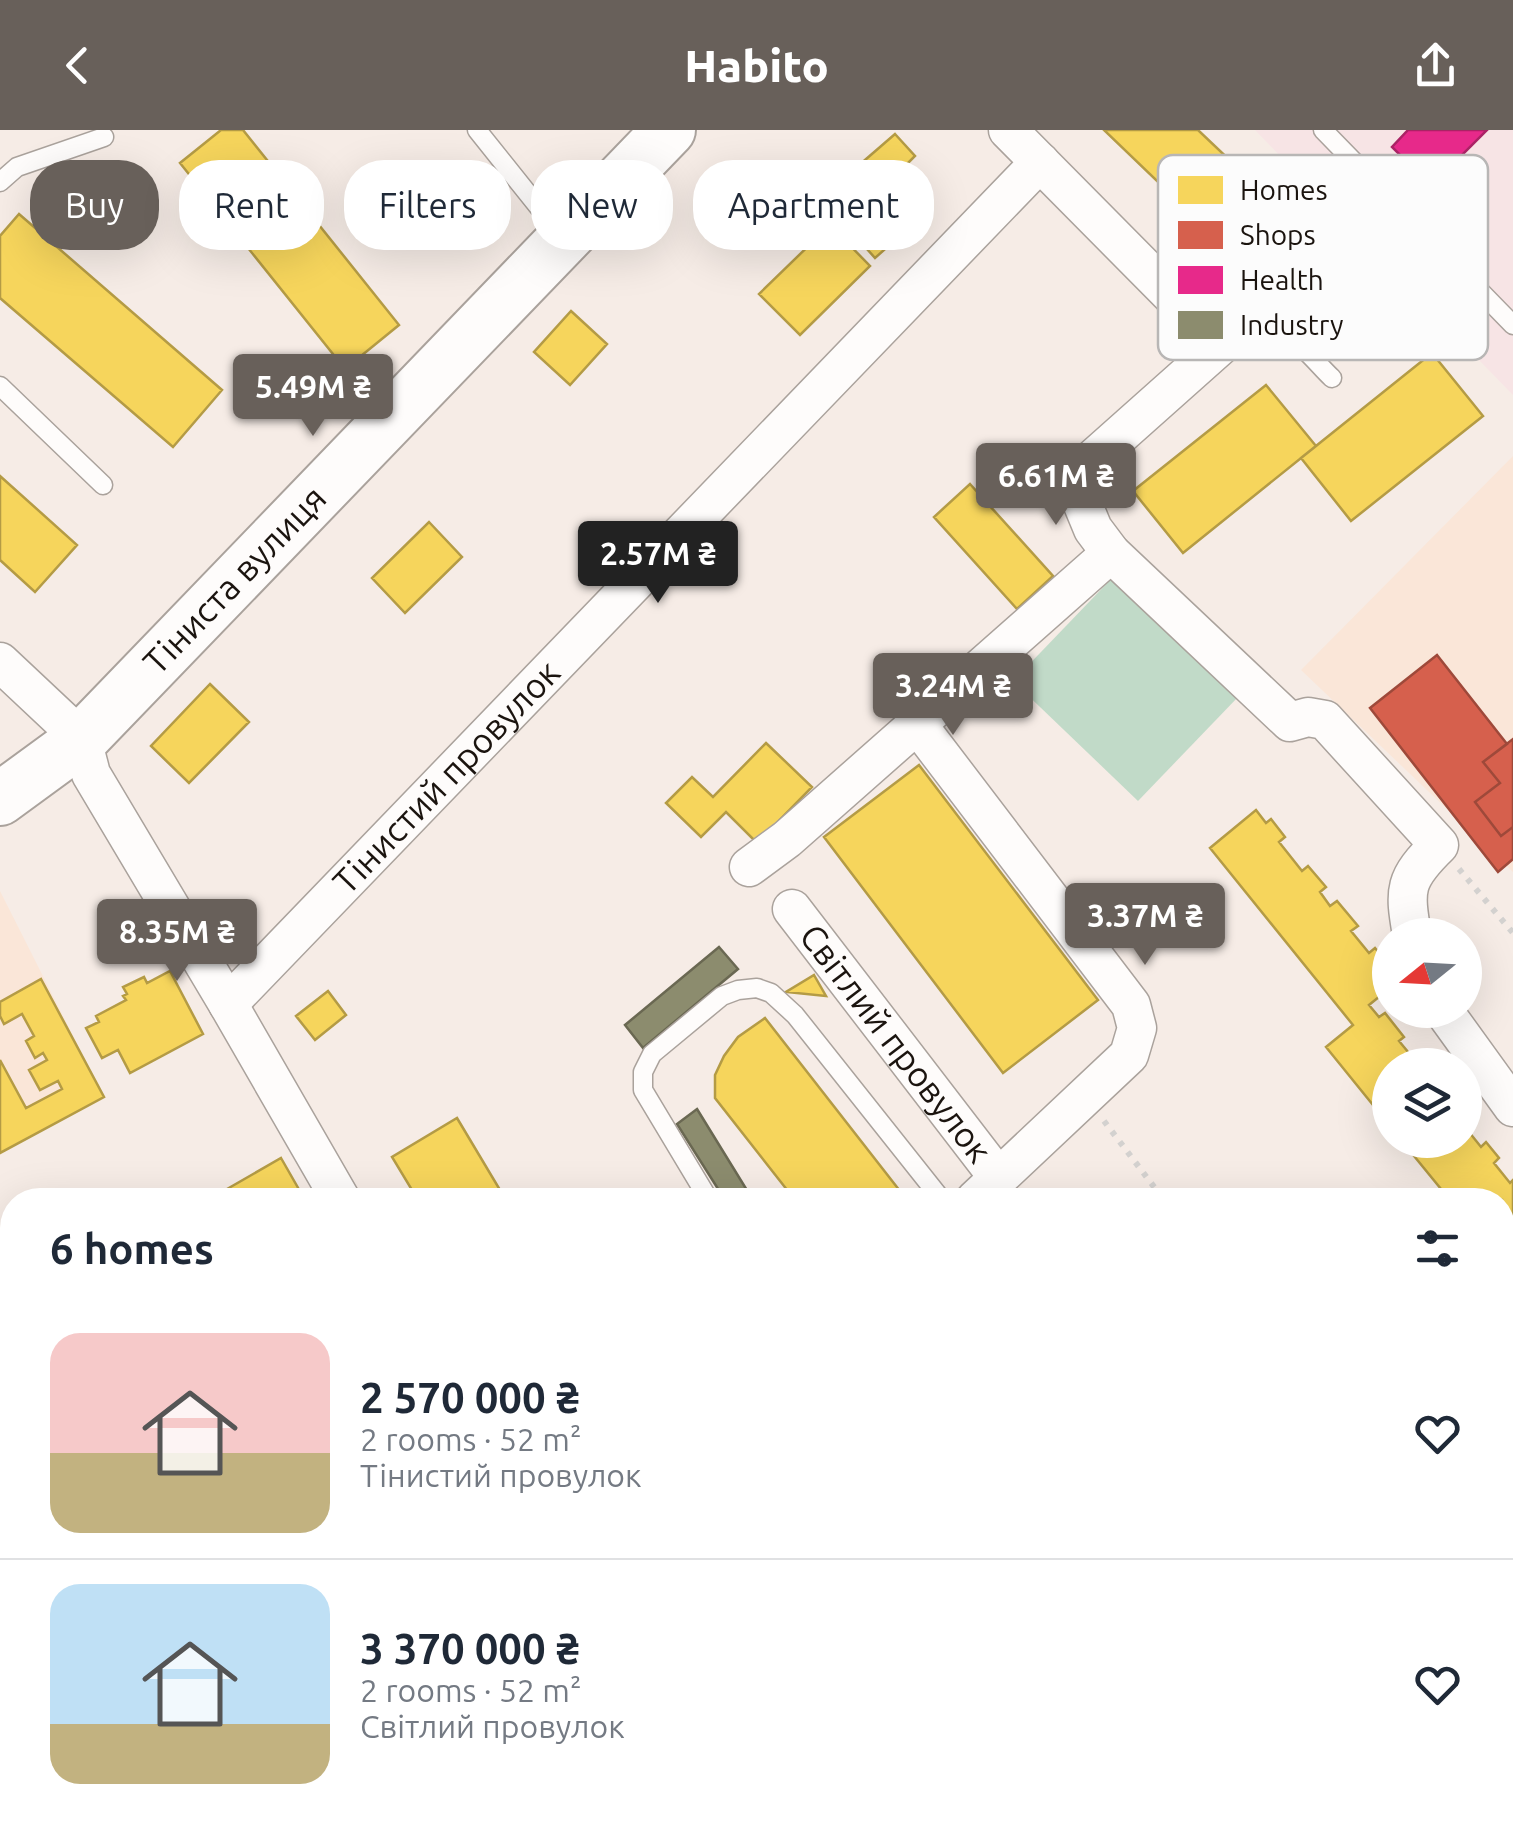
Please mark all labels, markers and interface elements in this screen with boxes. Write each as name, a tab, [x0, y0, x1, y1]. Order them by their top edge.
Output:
icon: back	[50, 38, 105, 93]
icon: share	[1408, 38, 1463, 93]
text: Habito	[684, 40, 829, 91]
legend	[1158, 155, 1488, 360]
chip: Buy	[30, 160, 159, 250]
chip: Rent	[179, 160, 324, 250]
chip: Filters	[344, 160, 511, 250]
chip: New	[531, 160, 673, 250]
chip: Apartment	[693, 160, 934, 250]
text: Homes	[1240, 174, 1328, 205]
text: Shops	[1240, 219, 1316, 250]
text: Health	[1240, 264, 1324, 295]
text: Industry	[1240, 309, 1343, 340]
pin: 5.49M ₴	[221, 354, 405, 439]
text: 5.49M ₴	[255, 368, 371, 404]
pin: 6.61M ₴	[964, 443, 1148, 528]
text: 6.61M ₴	[998, 457, 1114, 493]
street label: Тіниста вулиця	[135, 478, 334, 682]
pin: 2.57M ₴	[566, 521, 750, 606]
text: 2.57M ₴	[600, 535, 716, 571]
street label: Тінистий провулок	[325, 652, 567, 901]
pin: 3.24M ₴	[861, 653, 1045, 738]
text: 3.24M ₴	[895, 667, 1011, 703]
pin: 3.37M ₴	[1053, 883, 1237, 968]
text: 3.37M ₴	[1087, 897, 1203, 933]
pin: 8.35M ₴	[85, 899, 269, 984]
text: 8.35M ₴	[119, 913, 235, 949]
street label: Світлий провулок	[792, 916, 1000, 1170]
north arrow	[1372, 918, 1482, 1028]
map controls	[1372, 918, 1482, 1158]
button: layers	[1372, 1048, 1482, 1158]
icon: filters	[1410, 1221, 1465, 1276]
text: 6 homes	[50, 1225, 214, 1272]
icon: home	[130, 1373, 250, 1493]
text: 2 570 000 ₴	[360, 1374, 579, 1421]
icon: heart	[1410, 1406, 1465, 1461]
text: 2 rooms · 52 m²	[360, 1421, 581, 1457]
text: Тінистий провулок	[360, 1457, 642, 1493]
icon: home	[130, 1624, 250, 1744]
text: 3 370 000 ₴	[360, 1625, 579, 1672]
icon: heart	[1410, 1657, 1465, 1712]
text: 2 rooms · 52 m²	[360, 1672, 581, 1708]
text: Світлий провулок	[360, 1708, 625, 1744]

